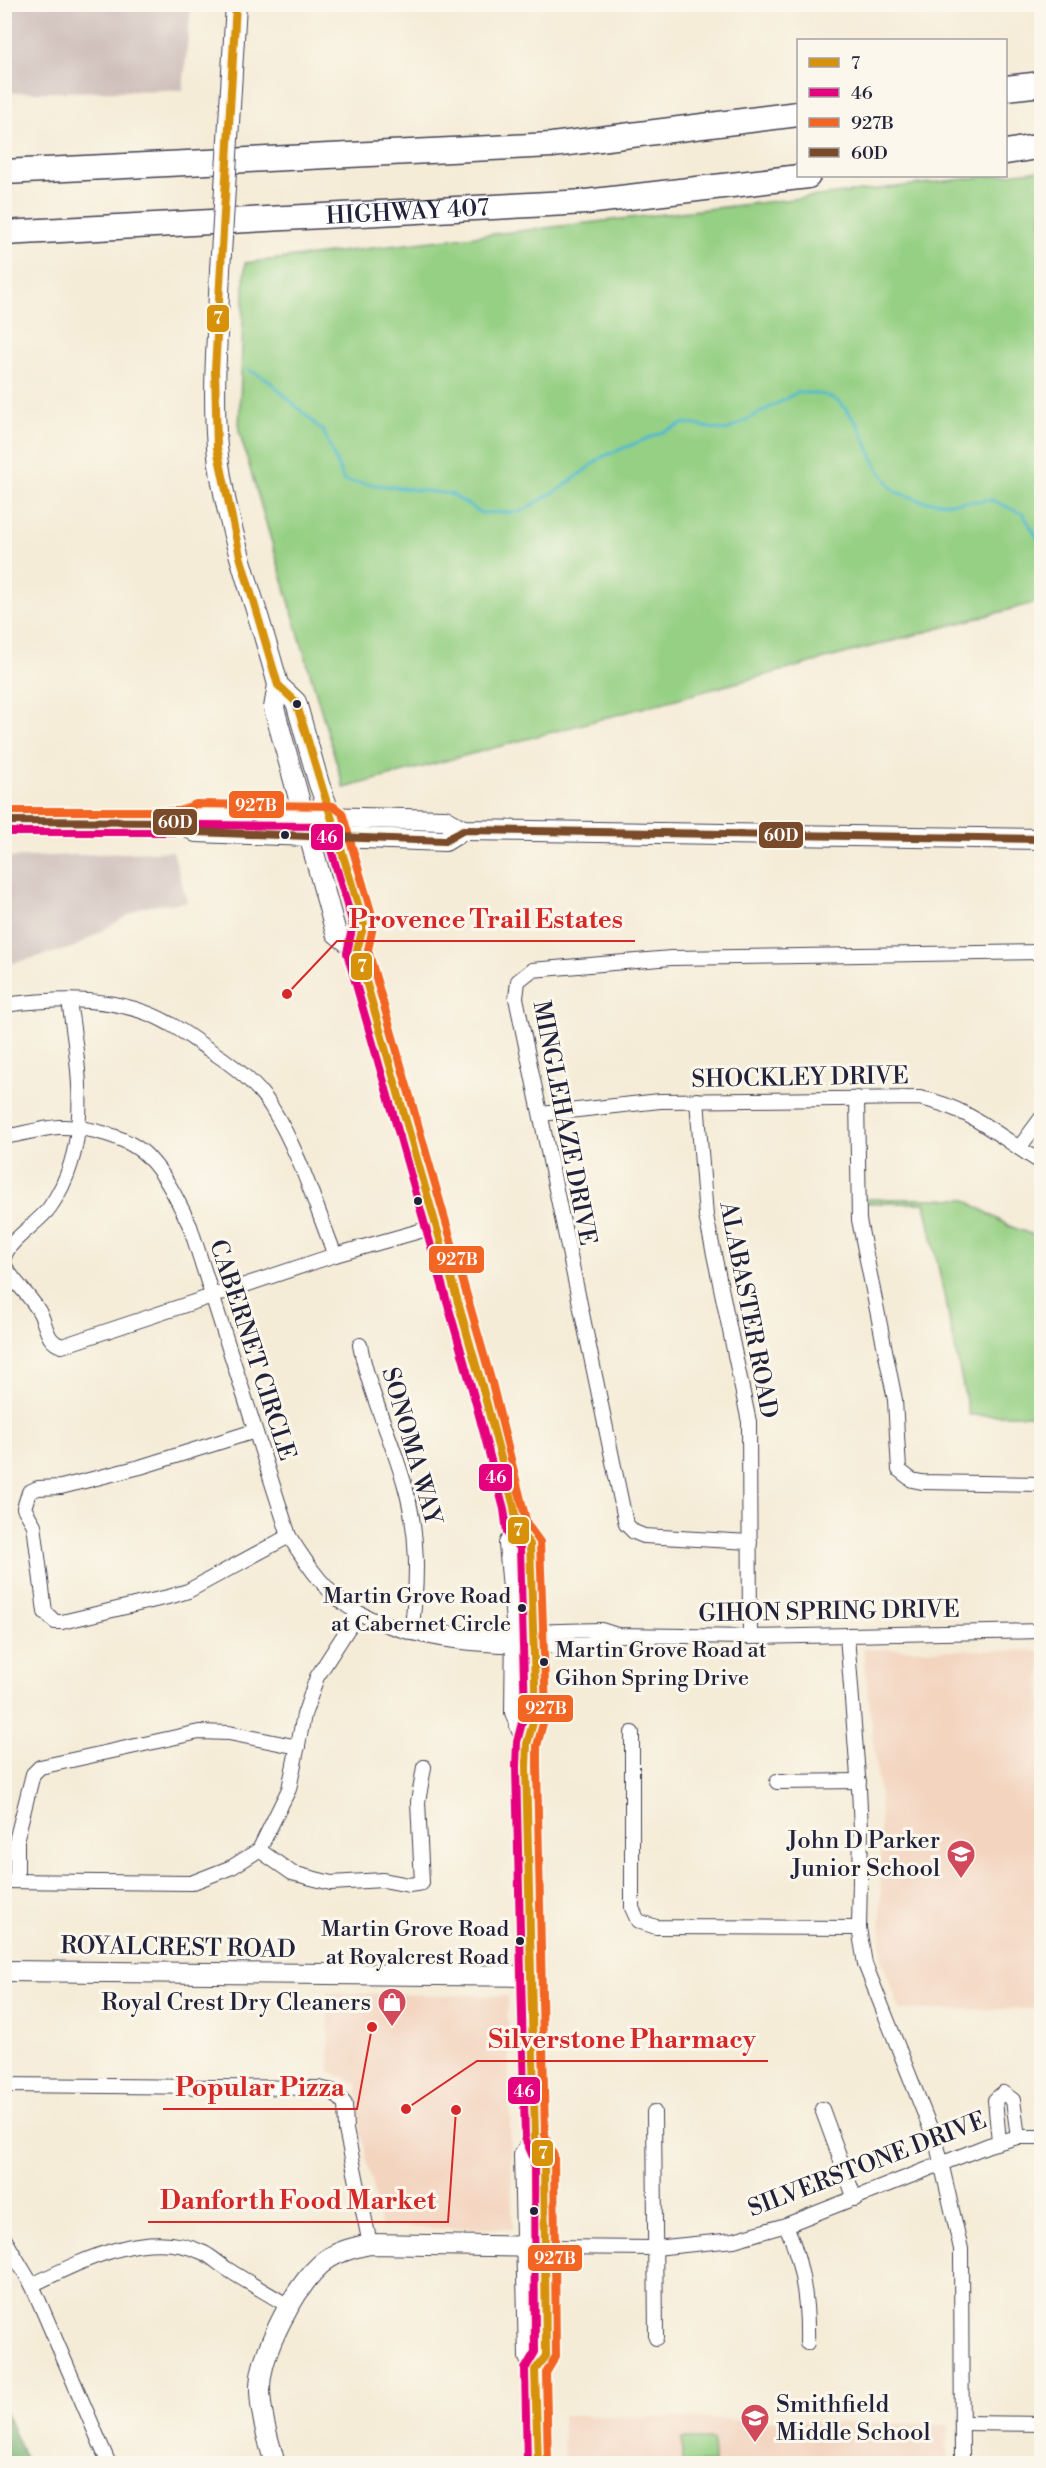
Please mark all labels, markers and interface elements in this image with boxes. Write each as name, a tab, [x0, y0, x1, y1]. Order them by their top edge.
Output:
legend	[797, 39, 1007, 177]
text: 7	[851, 52, 860, 75]
text: 46	[851, 82, 873, 105]
text: 927B	[851, 112, 894, 135]
text: 60D	[851, 142, 888, 165]
street label: HIGHWAY 407	[325, 193, 490, 232]
line badge: 7	[206, 304, 230, 333]
text: 7	[213, 309, 223, 329]
unlabelled marker	[291, 698, 303, 710]
line badge: 927B	[228, 790, 285, 819]
text: 927B	[235, 796, 277, 816]
line badge: 60D	[152, 808, 198, 836]
text: 60D	[158, 813, 192, 833]
line badge: 60D	[758, 821, 804, 849]
line badge: 46	[310, 823, 344, 851]
text: 60D	[764, 826, 798, 846]
text: 46	[317, 828, 337, 848]
unlabelled marker	[279, 829, 291, 841]
callout: Provence Trail Estates	[337, 897, 635, 941]
text: Provence Trail Estates	[349, 904, 623, 936]
line badge: 7	[350, 952, 373, 981]
text: 7	[357, 957, 367, 977]
street label: MINGLEHAZE DRIVE	[526, 998, 602, 1248]
street label: SHOCKLEY DRIVE	[691, 1061, 909, 1095]
unlabelled marker	[412, 1195, 424, 1207]
street label: ALABASTER ROAD	[712, 1198, 784, 1421]
street label: CABERNET CIRCLE	[202, 1236, 302, 1465]
line badge: 927B	[428, 1245, 485, 1274]
text: 927B	[436, 1250, 478, 1270]
street label: SONOMA WAY	[374, 1364, 448, 1530]
line badge: 46	[478, 1463, 513, 1492]
text: 46	[486, 1468, 506, 1488]
line badge: 7	[507, 1516, 530, 1545]
text: 7	[513, 1521, 523, 1541]
place label: Martin Grove Road at Cabernet Circle	[323, 1583, 511, 1638]
street label: GIHON SPRING DRIVE	[698, 1595, 960, 1629]
marker: Martin Grove Road at Cabernet Circle	[516, 1602, 528, 1614]
place label: Martin Grove Road at Gihon Spring Drive	[555, 1637, 767, 1692]
marker: Martin Grove Road at Gihon Spring Drive	[538, 1656, 550, 1668]
line badge: 927B	[517, 1694, 574, 1723]
text: 927B	[525, 1699, 567, 1719]
place label: John D Parker Junior School	[786, 1826, 940, 1884]
school or university icon: John D Parker Junior School	[945, 1838, 977, 1880]
place label: Martin Grove Road at Royalcrest Road	[321, 1916, 509, 1971]
street label: ROYALCREST ROAD	[60, 1931, 296, 1965]
marker: Martin Grove Road at Royalcrest Road	[514, 1935, 526, 1947]
shop icon: Royal Crest Dry Cleaners	[376, 1986, 408, 2028]
place label: Royal Crest Dry Cleaners	[101, 1988, 371, 2018]
callout: Silverstone Pharmacy	[477, 2017, 768, 2061]
text: Silverstone Pharmacy	[488, 2024, 757, 2056]
callout: Popular Pizza	[163, 2065, 357, 2109]
text: Popular Pizza	[175, 2072, 346, 2104]
line badge: 46	[507, 2076, 541, 2105]
text: 46	[514, 2082, 534, 2102]
street label: SILVERSTONE DRIVE	[744, 2106, 991, 2224]
line badge: 7	[531, 2139, 554, 2167]
text: 7	[538, 2144, 548, 2164]
callout: Danforth Food Market	[148, 2178, 448, 2222]
text: Danforth Food Market	[160, 2185, 437, 2217]
unlabelled marker	[528, 2205, 540, 2217]
line badge: 927B	[527, 2244, 583, 2272]
text: 927B	[534, 2249, 576, 2269]
place label: Smithfield Middle School	[776, 2390, 931, 2448]
school or university icon: Smithfield Middle School	[739, 2402, 771, 2444]

